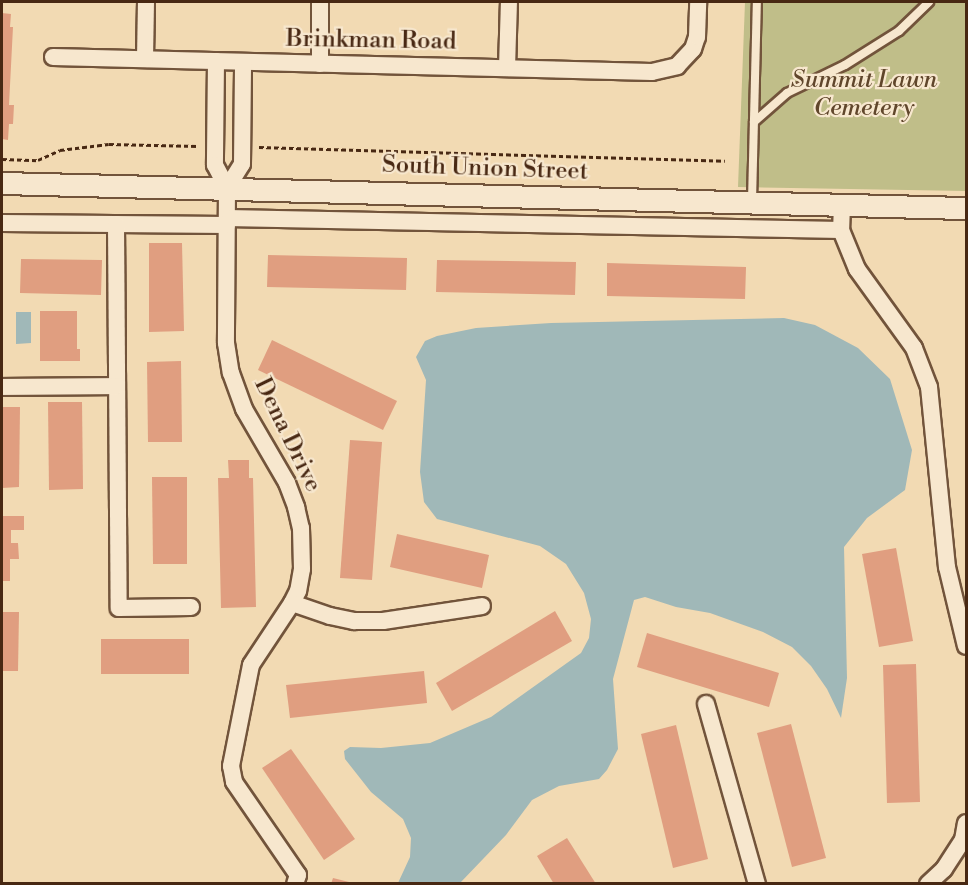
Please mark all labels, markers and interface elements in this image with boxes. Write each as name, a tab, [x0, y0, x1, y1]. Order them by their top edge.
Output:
street label: Brinkman Road	[285, 25, 457, 57]
park label: Summit Lawn Cemetery	[791, 67, 937, 123]
street label: South Union Street	[381, 151, 589, 187]
street label: Dena Drive	[247, 373, 327, 497]

